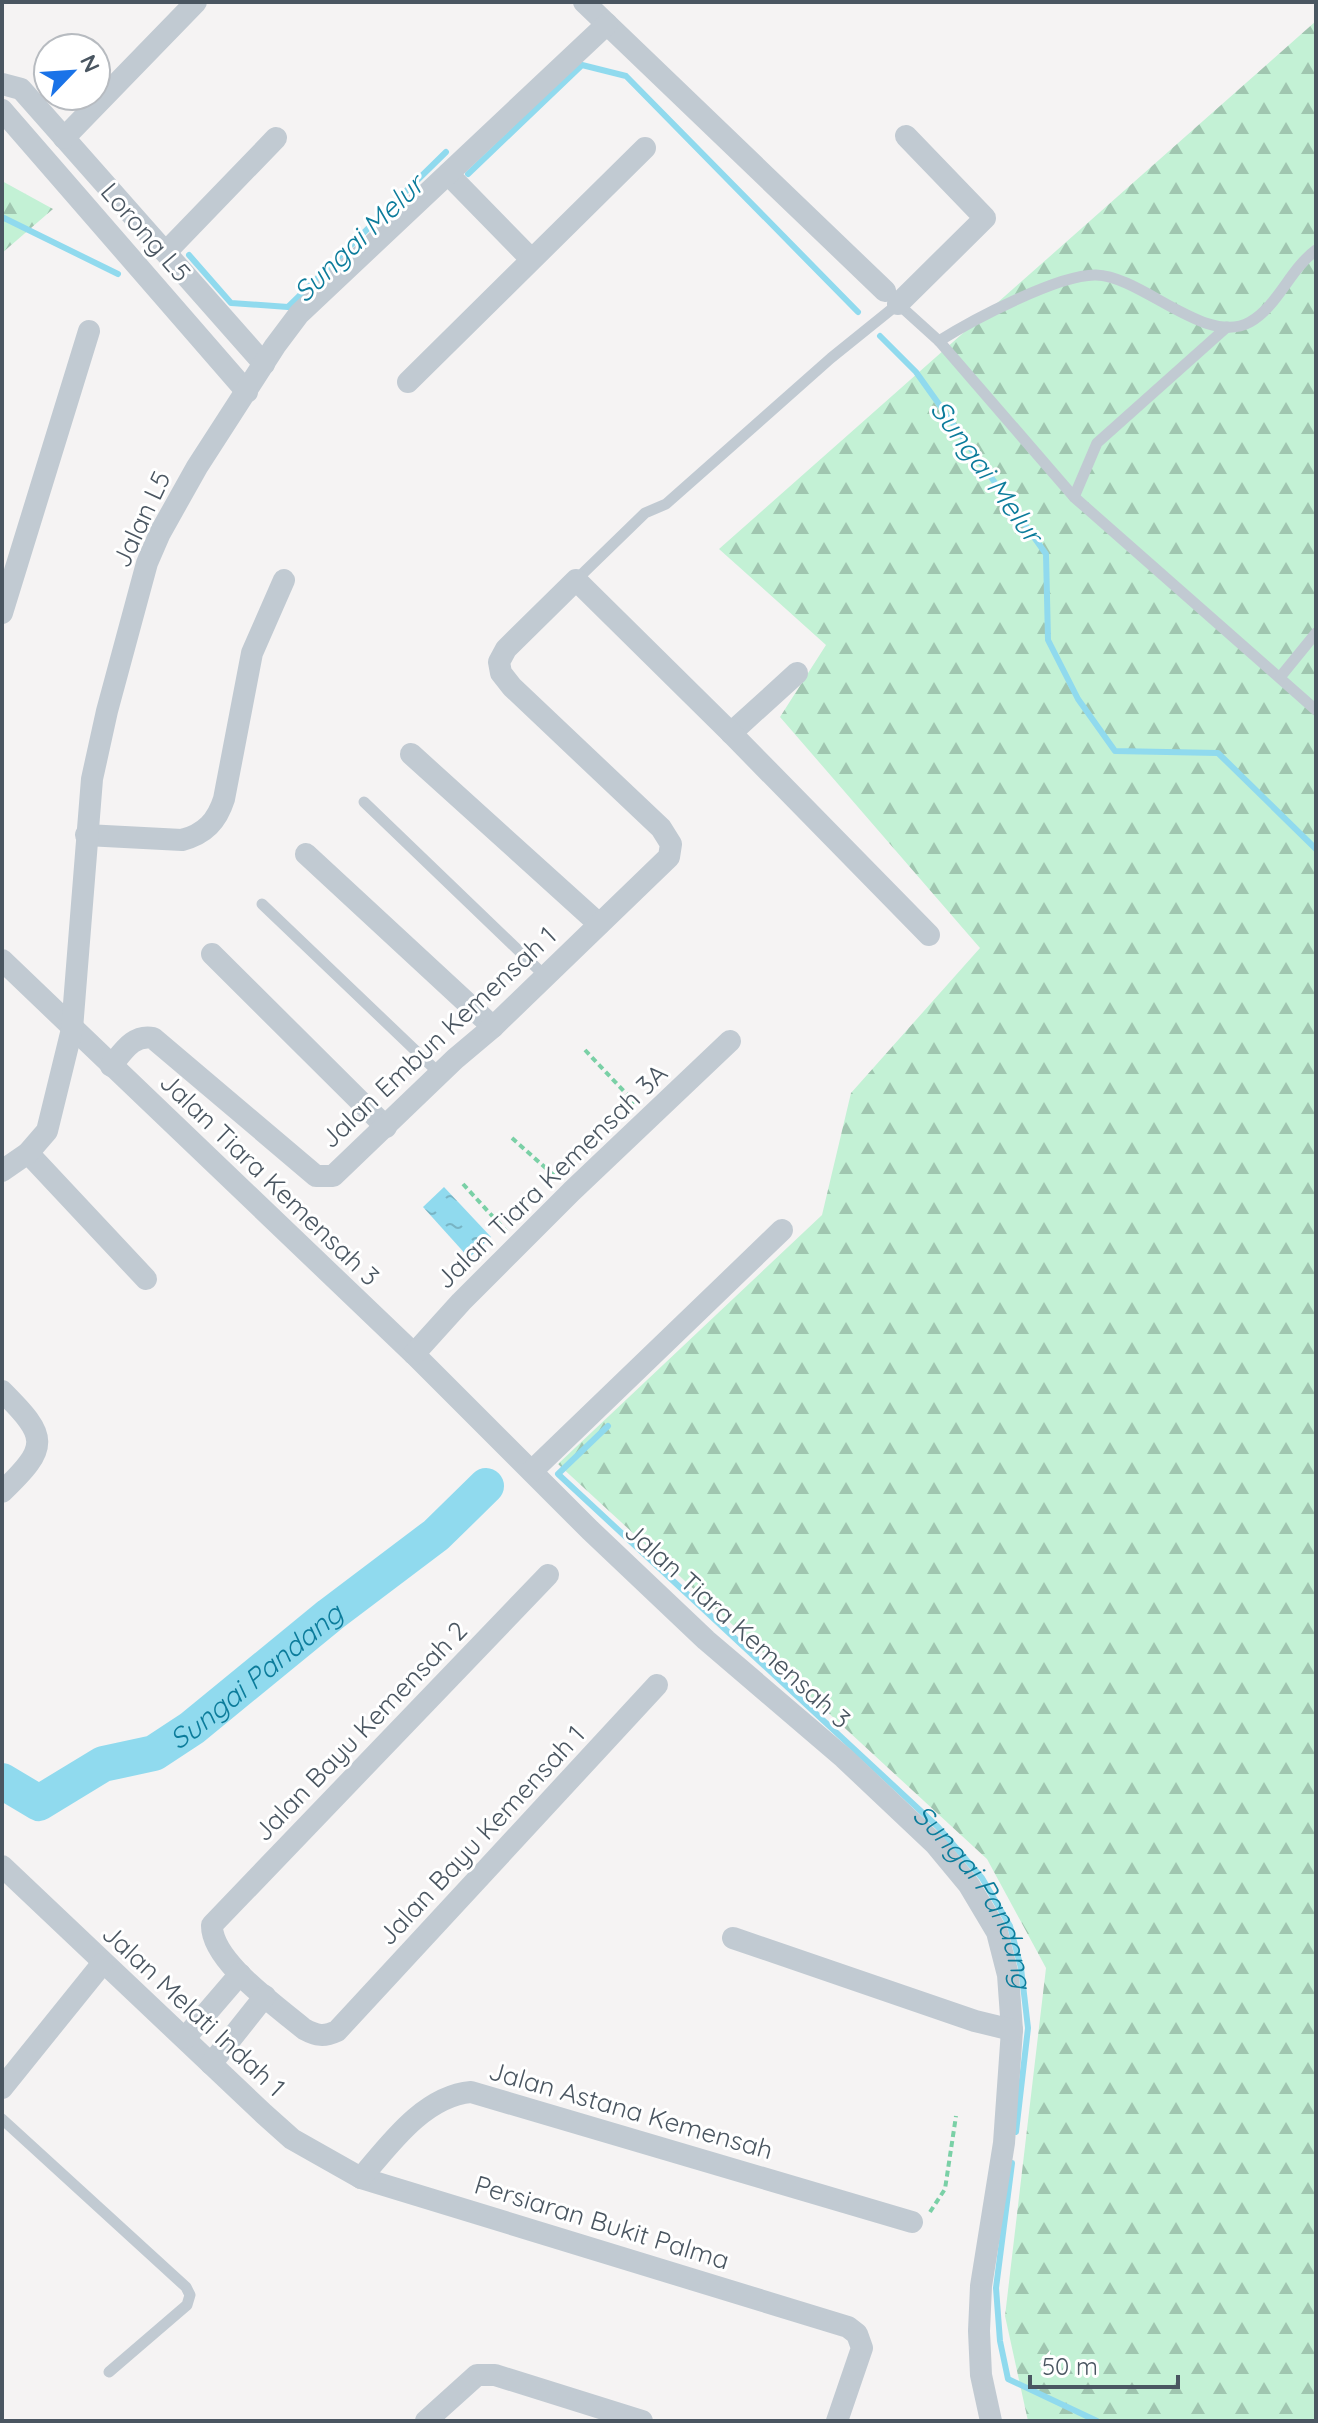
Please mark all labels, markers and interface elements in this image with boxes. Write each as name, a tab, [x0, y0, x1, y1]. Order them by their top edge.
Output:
north arrow	[32, 32, 112, 112]
text: N	[74, 50, 106, 77]
water label: Sungai Melur	[285, 165, 433, 309]
street label: Lorong L5	[94, 176, 198, 288]
water label: Sungai Melur	[924, 393, 1052, 552]
street label: Jalan L5	[104, 466, 178, 572]
street label: Jalan Embun Kemensah 1	[313, 919, 563, 1155]
street label: Jalan Tiara Kemensah 3A	[428, 1056, 674, 1295]
street label: Jalan Tiara Kemensah 3	[153, 1065, 387, 1293]
street label: Jalan Tiara Kemensah 3	[618, 1515, 858, 1735]
water label: Sungai Pandang	[162, 1594, 350, 1756]
street label: Jalan Bayu Kemensah 2	[246, 1614, 474, 1848]
street label: Jalan Bayu Kemensah 1	[371, 1718, 591, 1952]
water label: Sungai Pandang	[907, 1796, 1041, 1992]
street label: Jalan Melati Indah 1	[96, 1917, 292, 2103]
street label: Jalan Astana Kemensah	[485, 2054, 777, 2166]
street label: Persiaran Bukit Palma	[471, 2168, 733, 2276]
scale bar	[1030, 2339, 1178, 2389]
text: 50 m	[1042, 2351, 1098, 2381]

